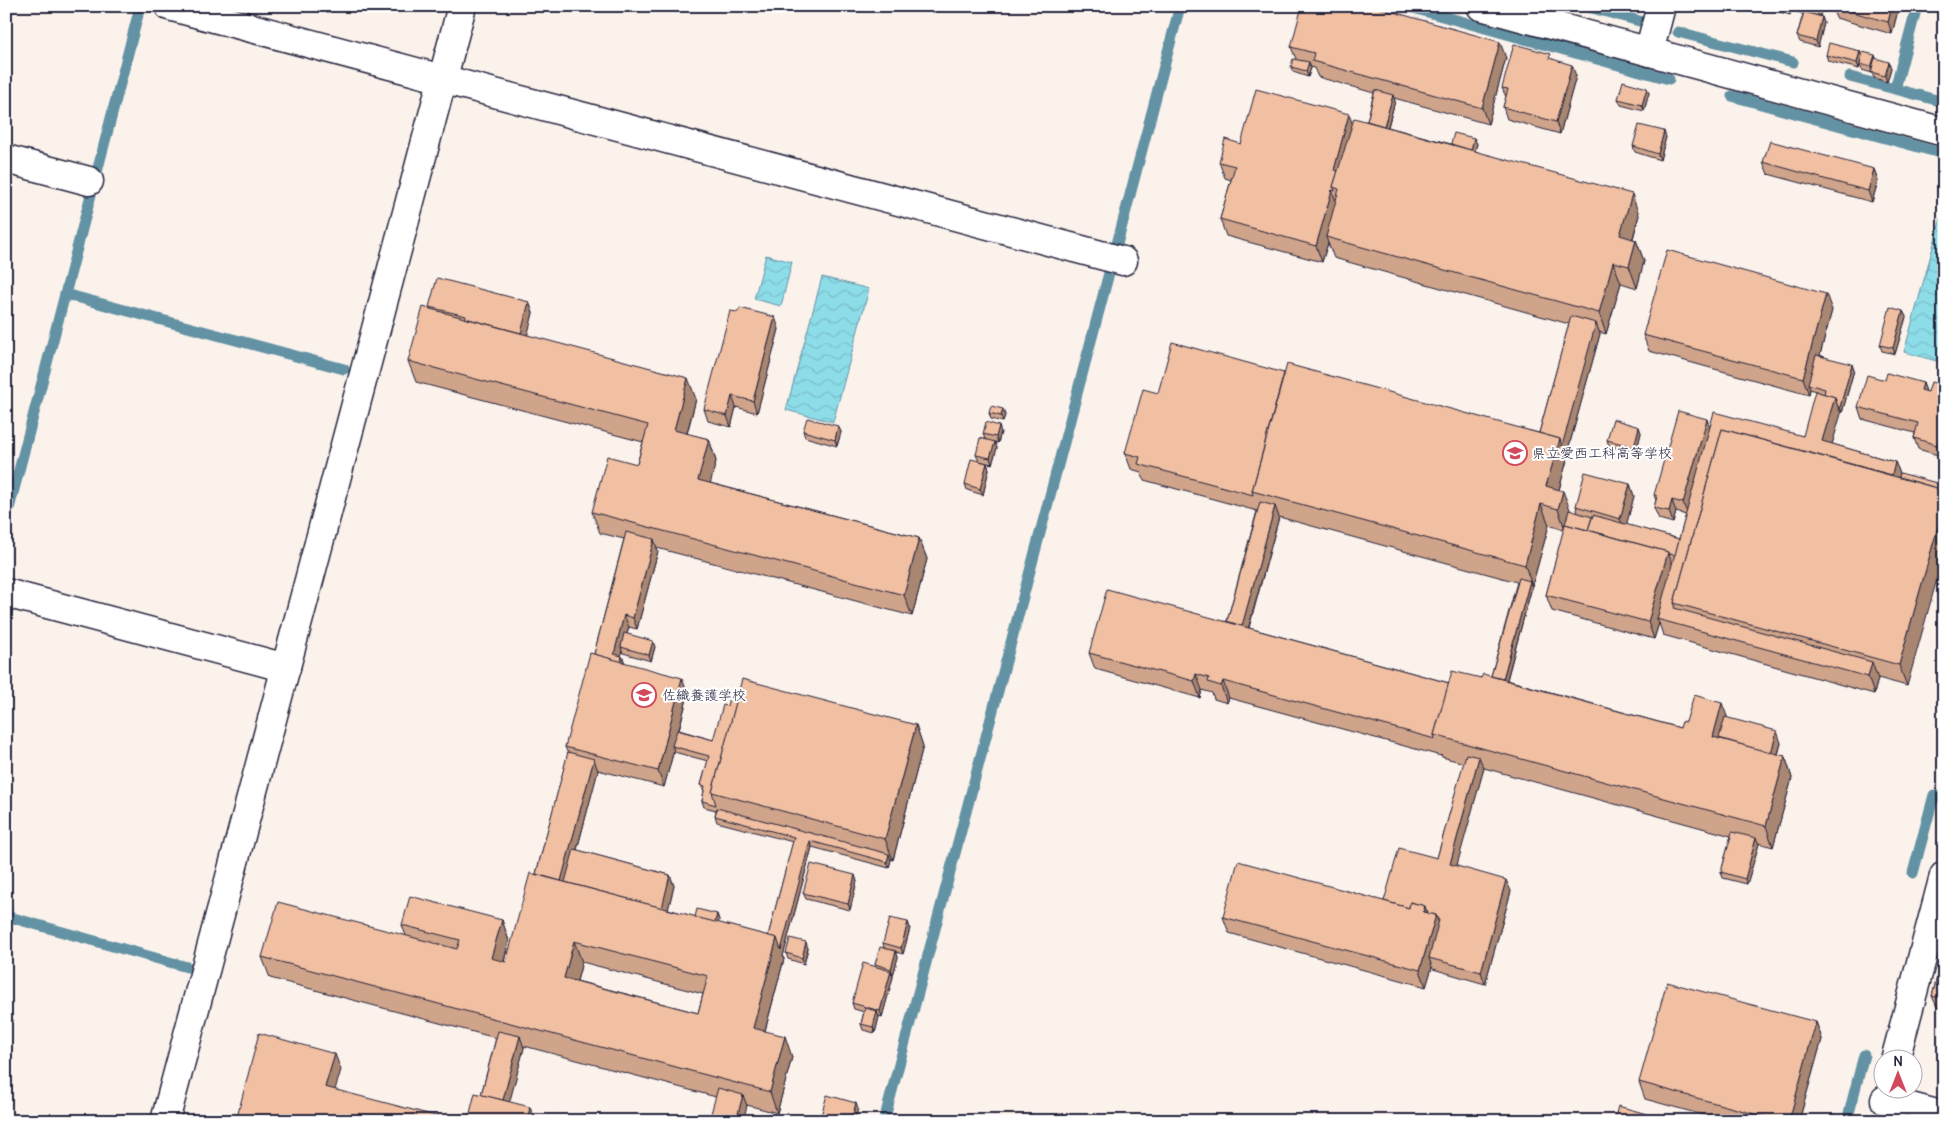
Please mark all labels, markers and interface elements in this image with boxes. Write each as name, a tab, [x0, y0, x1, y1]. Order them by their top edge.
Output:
school or university icon: 県立愛西工科高等学校	[1502, 440, 1528, 466]
place label: 県立愛西工科高等学校	[1532, 444, 1672, 462]
school or university icon: 佐織養護学校	[631, 682, 657, 708]
place label: 佐織養護学校	[662, 686, 746, 704]
north arrow	[1872, 1050, 1922, 1100]
text: N	[1893, 1052, 1903, 1070]

